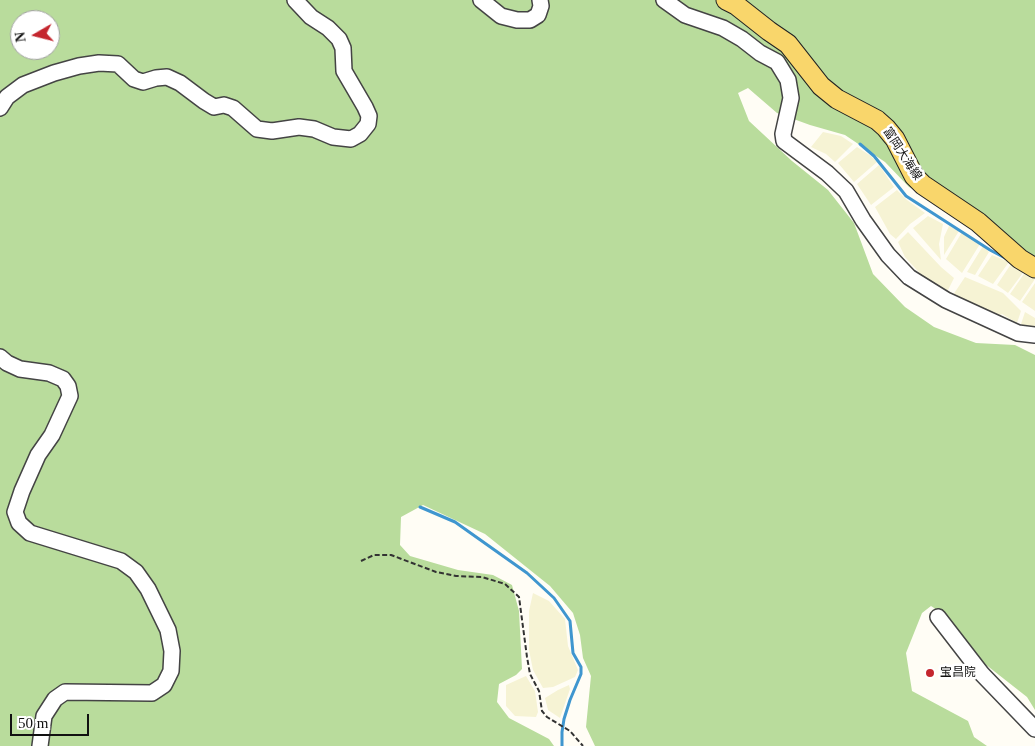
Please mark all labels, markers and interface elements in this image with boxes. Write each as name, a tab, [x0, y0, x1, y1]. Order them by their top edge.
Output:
north arrow	[10, 10, 60, 60]
text: N	[13, 31, 29, 43]
street label: 富岡大海線	[880, 125, 924, 183]
place label: 宝昌院	[940, 666, 976, 680]
marker: 宝昌院	[924, 667, 936, 679]
scale bar	[12, 704, 91, 736]
text: 50 m	[18, 715, 48, 731]

